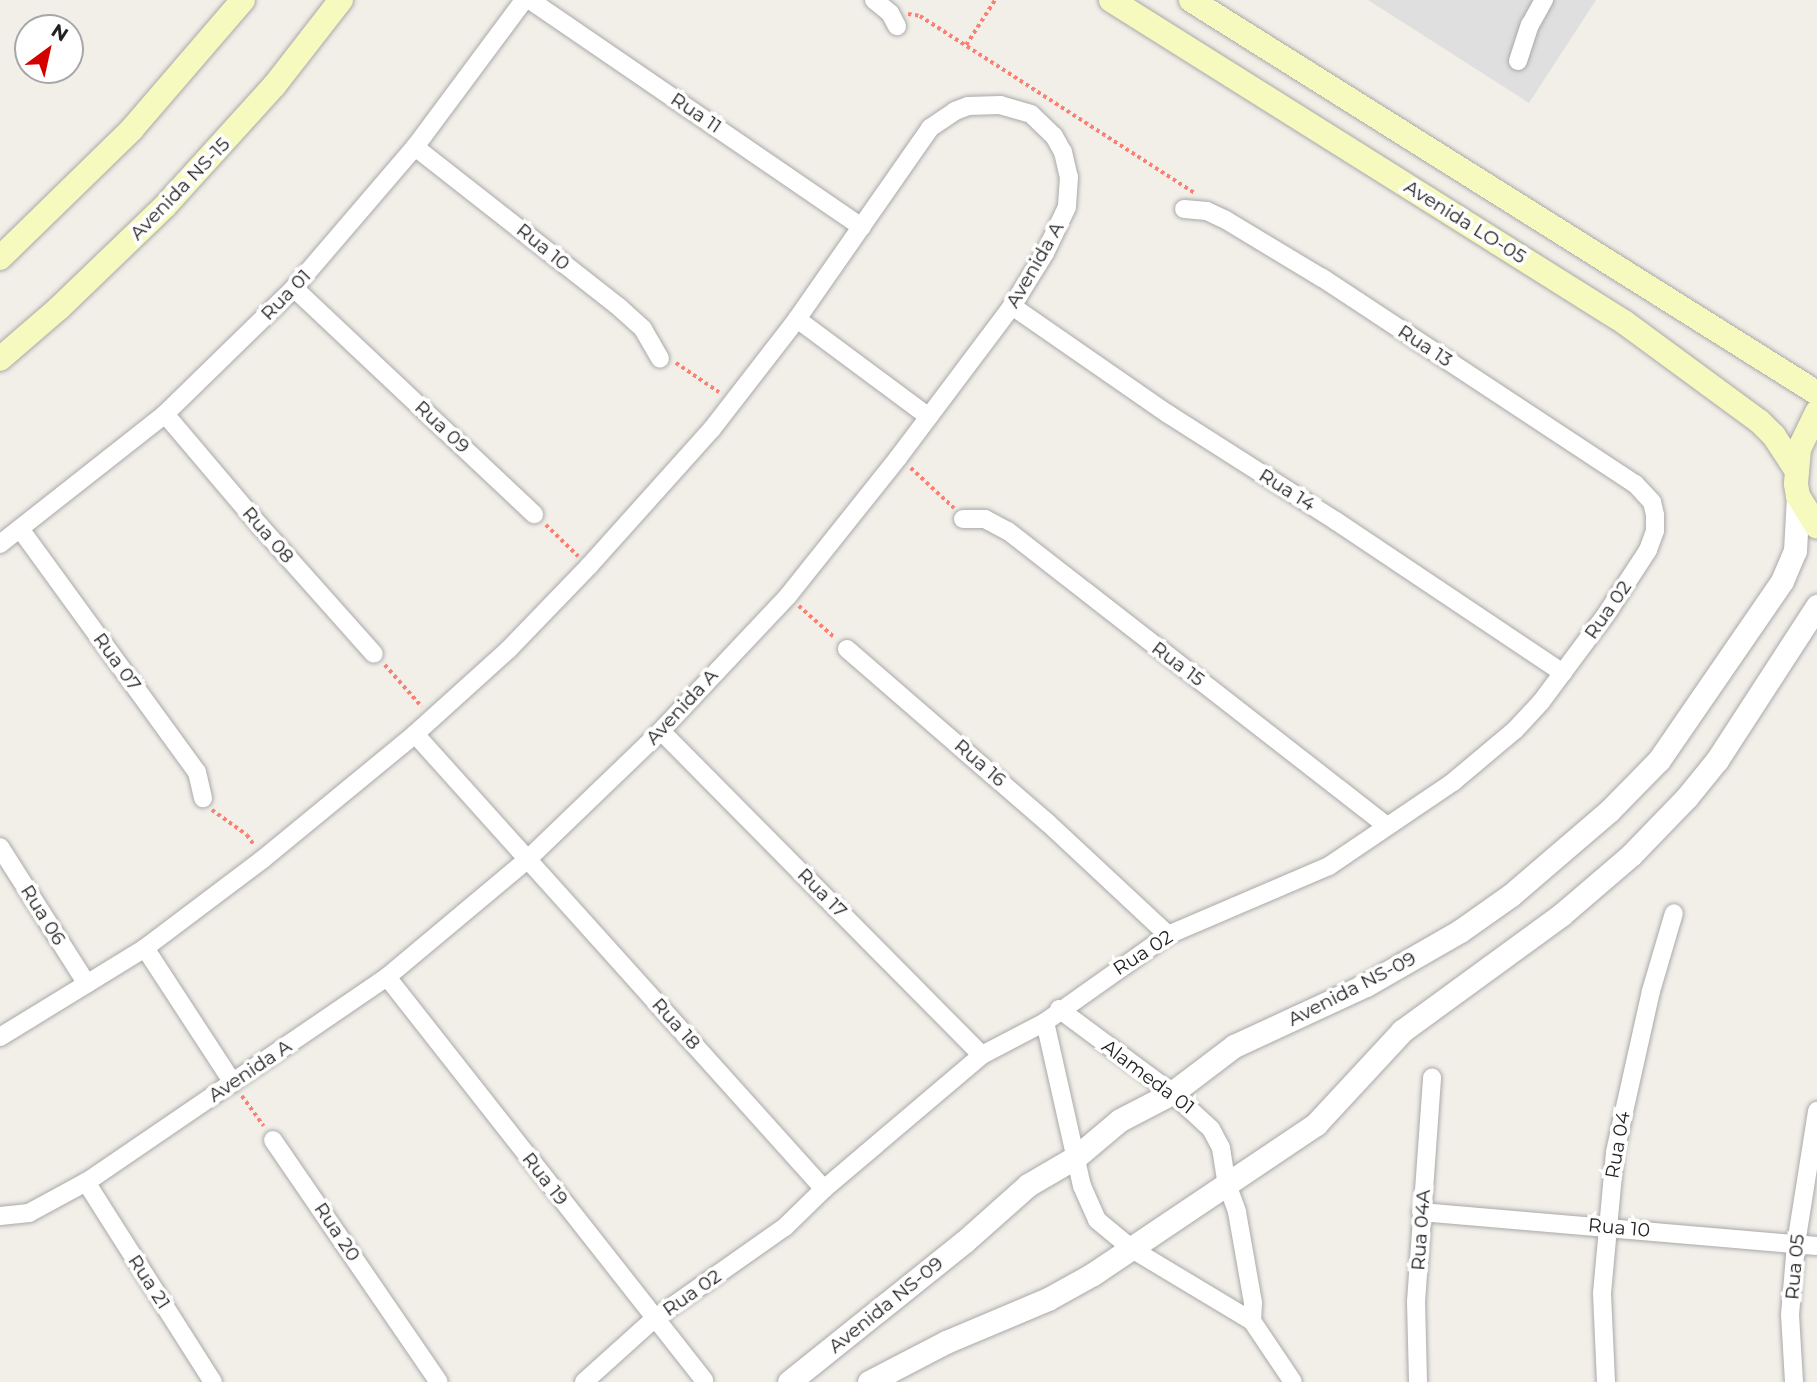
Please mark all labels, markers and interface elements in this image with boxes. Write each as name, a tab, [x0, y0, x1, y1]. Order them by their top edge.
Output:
north arrow	[14, 14, 84, 84]
text: N	[47, 19, 72, 46]
street label: Rua 11	[666, 88, 726, 138]
street label: Avenida NS-15	[125, 133, 235, 245]
street label: Avenida LO-05	[1400, 175, 1530, 269]
street label: Avenida A	[1001, 218, 1069, 312]
street label: Rua 10	[512, 219, 574, 275]
street label: Rua 01	[256, 265, 316, 325]
street label: Rua 13	[1394, 320, 1456, 372]
street label: Rua 09	[410, 396, 474, 458]
street label: Rua 14	[1255, 464, 1319, 516]
street label: Rua 08	[237, 502, 299, 568]
street label: Rua 02	[1580, 576, 1636, 644]
street label: Rua 07	[88, 628, 146, 696]
street label: Rua 15	[1147, 637, 1209, 691]
street label: Avenida A	[641, 664, 723, 750]
street label: Rua 16	[949, 734, 1011, 792]
street label: Rua 17	[792, 863, 852, 923]
street label: Rua 06	[16, 881, 70, 949]
street label: Rua 02	[1109, 925, 1177, 981]
street label: Avenida NS-09	[1284, 947, 1420, 1031]
street label: Rua 18	[647, 993, 705, 1055]
street label: Avenida A	[204, 1035, 296, 1107]
street label: Alameda 01	[1097, 1035, 1199, 1119]
street label: Rua 04	[1601, 1110, 1635, 1180]
street label: Rua 19	[517, 1148, 573, 1210]
street label: Rua 04A	[1407, 1189, 1435, 1271]
street label: Rua 20	[309, 1198, 365, 1266]
street label: Rua 10	[1587, 1214, 1651, 1242]
street label: Rua 05	[1781, 1233, 1809, 1301]
street label: Rua 21	[123, 1250, 175, 1314]
street label: Avenida NS-09	[824, 1252, 948, 1358]
street label: Rua 02	[658, 1265, 726, 1321]

